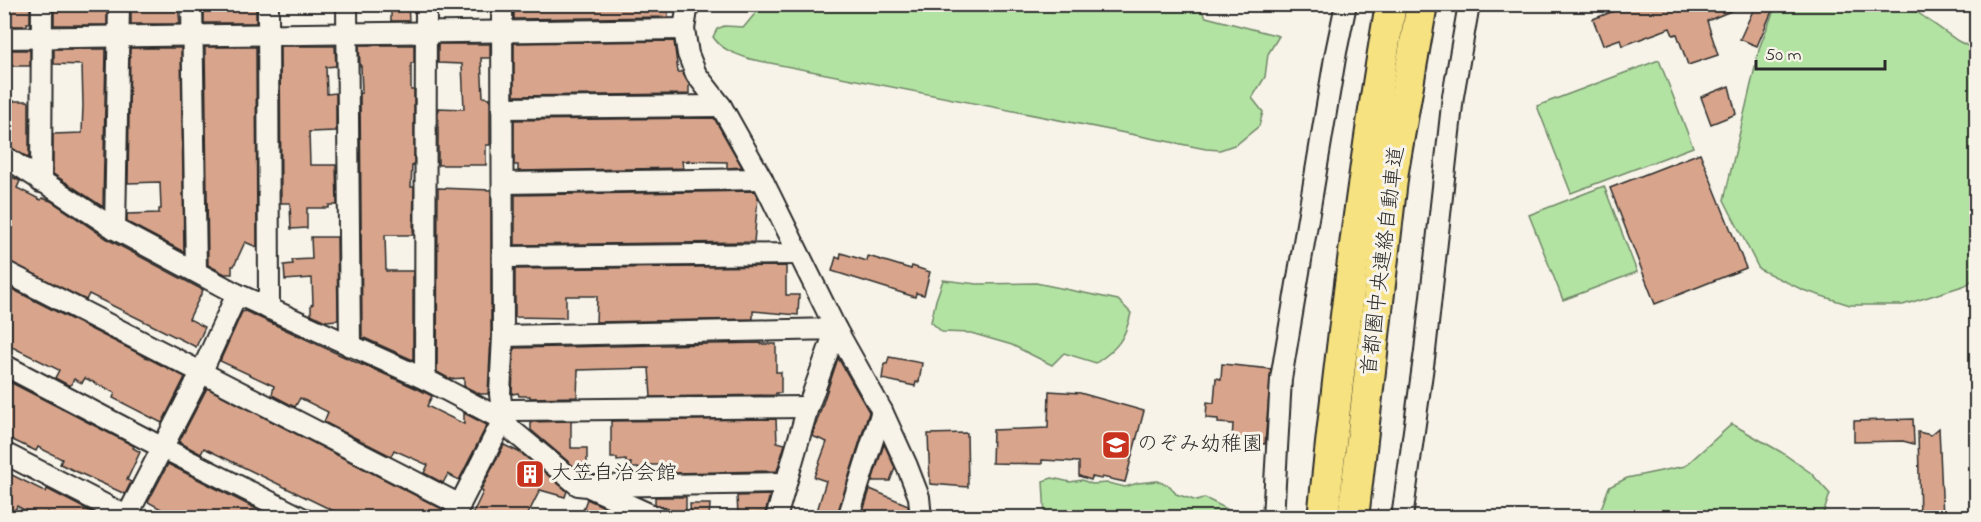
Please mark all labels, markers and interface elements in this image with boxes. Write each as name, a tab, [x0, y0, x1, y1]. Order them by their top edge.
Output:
scale bar	[1756, 33, 1885, 71]
text: 50 m	[1765, 43, 1802, 69]
street label: 首都圏中央連絡自動車道	[1355, 145, 1413, 377]
school or university icon: のぞみ幼稚園	[1100, 429, 1132, 461]
place label: のぞみ幼稚園	[1137, 430, 1263, 460]
building icon: 大笠自治会館	[514, 458, 546, 490]
place label: 大笠自治会館	[551, 459, 677, 489]

